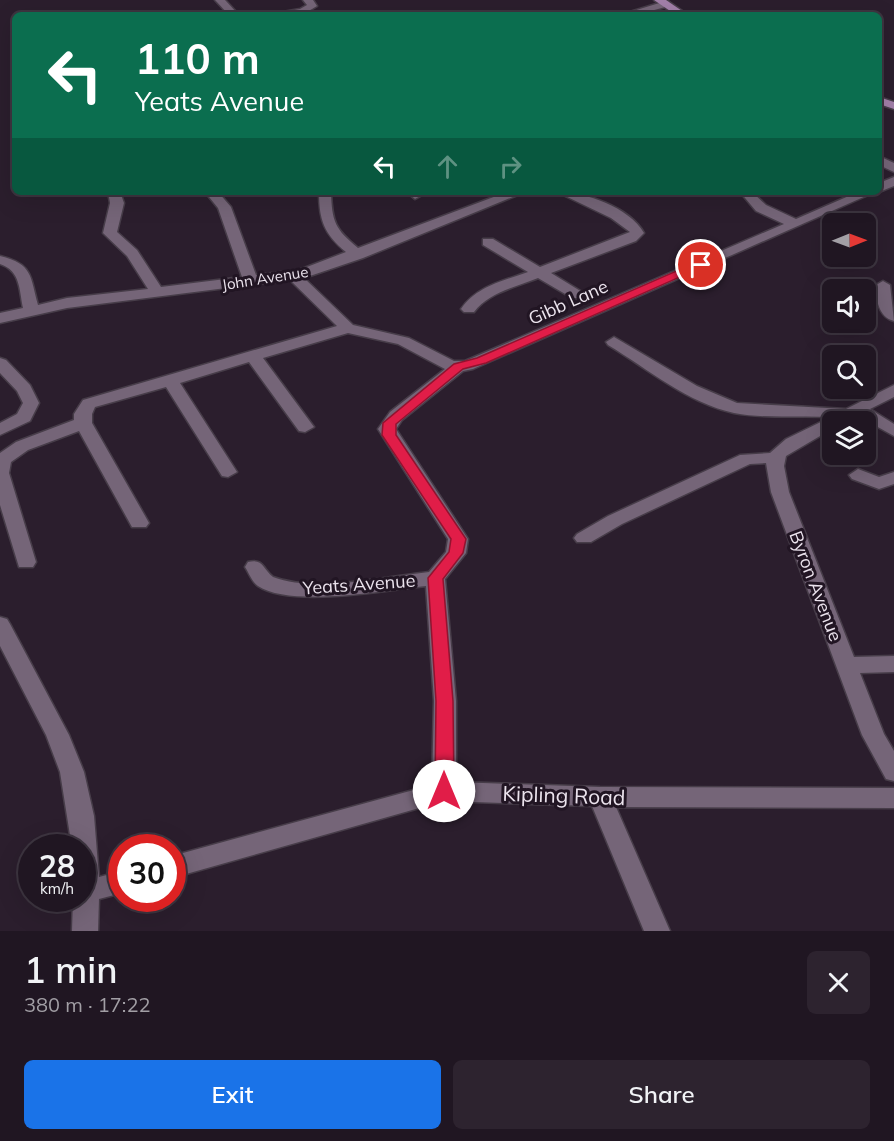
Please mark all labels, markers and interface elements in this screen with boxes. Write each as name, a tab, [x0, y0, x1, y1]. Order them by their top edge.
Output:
text: 110 m	[135, 32, 260, 85]
icon: left	[36, 36, 114, 114]
text: Yeats Avenue	[135, 84, 304, 118]
icon: left	[368, 150, 401, 183]
icon: ahead	[431, 150, 464, 183]
icon: right	[494, 150, 527, 183]
north arrow	[822, 213, 876, 267]
map controls	[822, 213, 876, 465]
pin	[675, 239, 726, 290]
icon: arrive	[684, 248, 717, 281]
street label: John Avenue	[220, 262, 310, 294]
street label: Gibb Lane	[525, 274, 611, 330]
button: sound	[822, 279, 876, 333]
button: search	[822, 345, 876, 399]
button: layers	[822, 411, 876, 465]
street label: Byron Avenue	[784, 528, 848, 644]
street label: Yeats Avenue	[301, 569, 416, 599]
position arrow	[412, 759, 476, 823]
street label: Kipling Road	[502, 780, 626, 810]
speed limit sign: 30	[108, 834, 186, 912]
text: 28	[39, 847, 75, 885]
text: km/h	[40, 879, 74, 898]
text: 1 min	[24, 947, 118, 992]
button: close	[807, 951, 870, 1014]
text: 380 m · 17:22	[24, 992, 150, 1017]
button: Exit	[24, 1060, 441, 1129]
button: Share	[453, 1060, 870, 1129]

